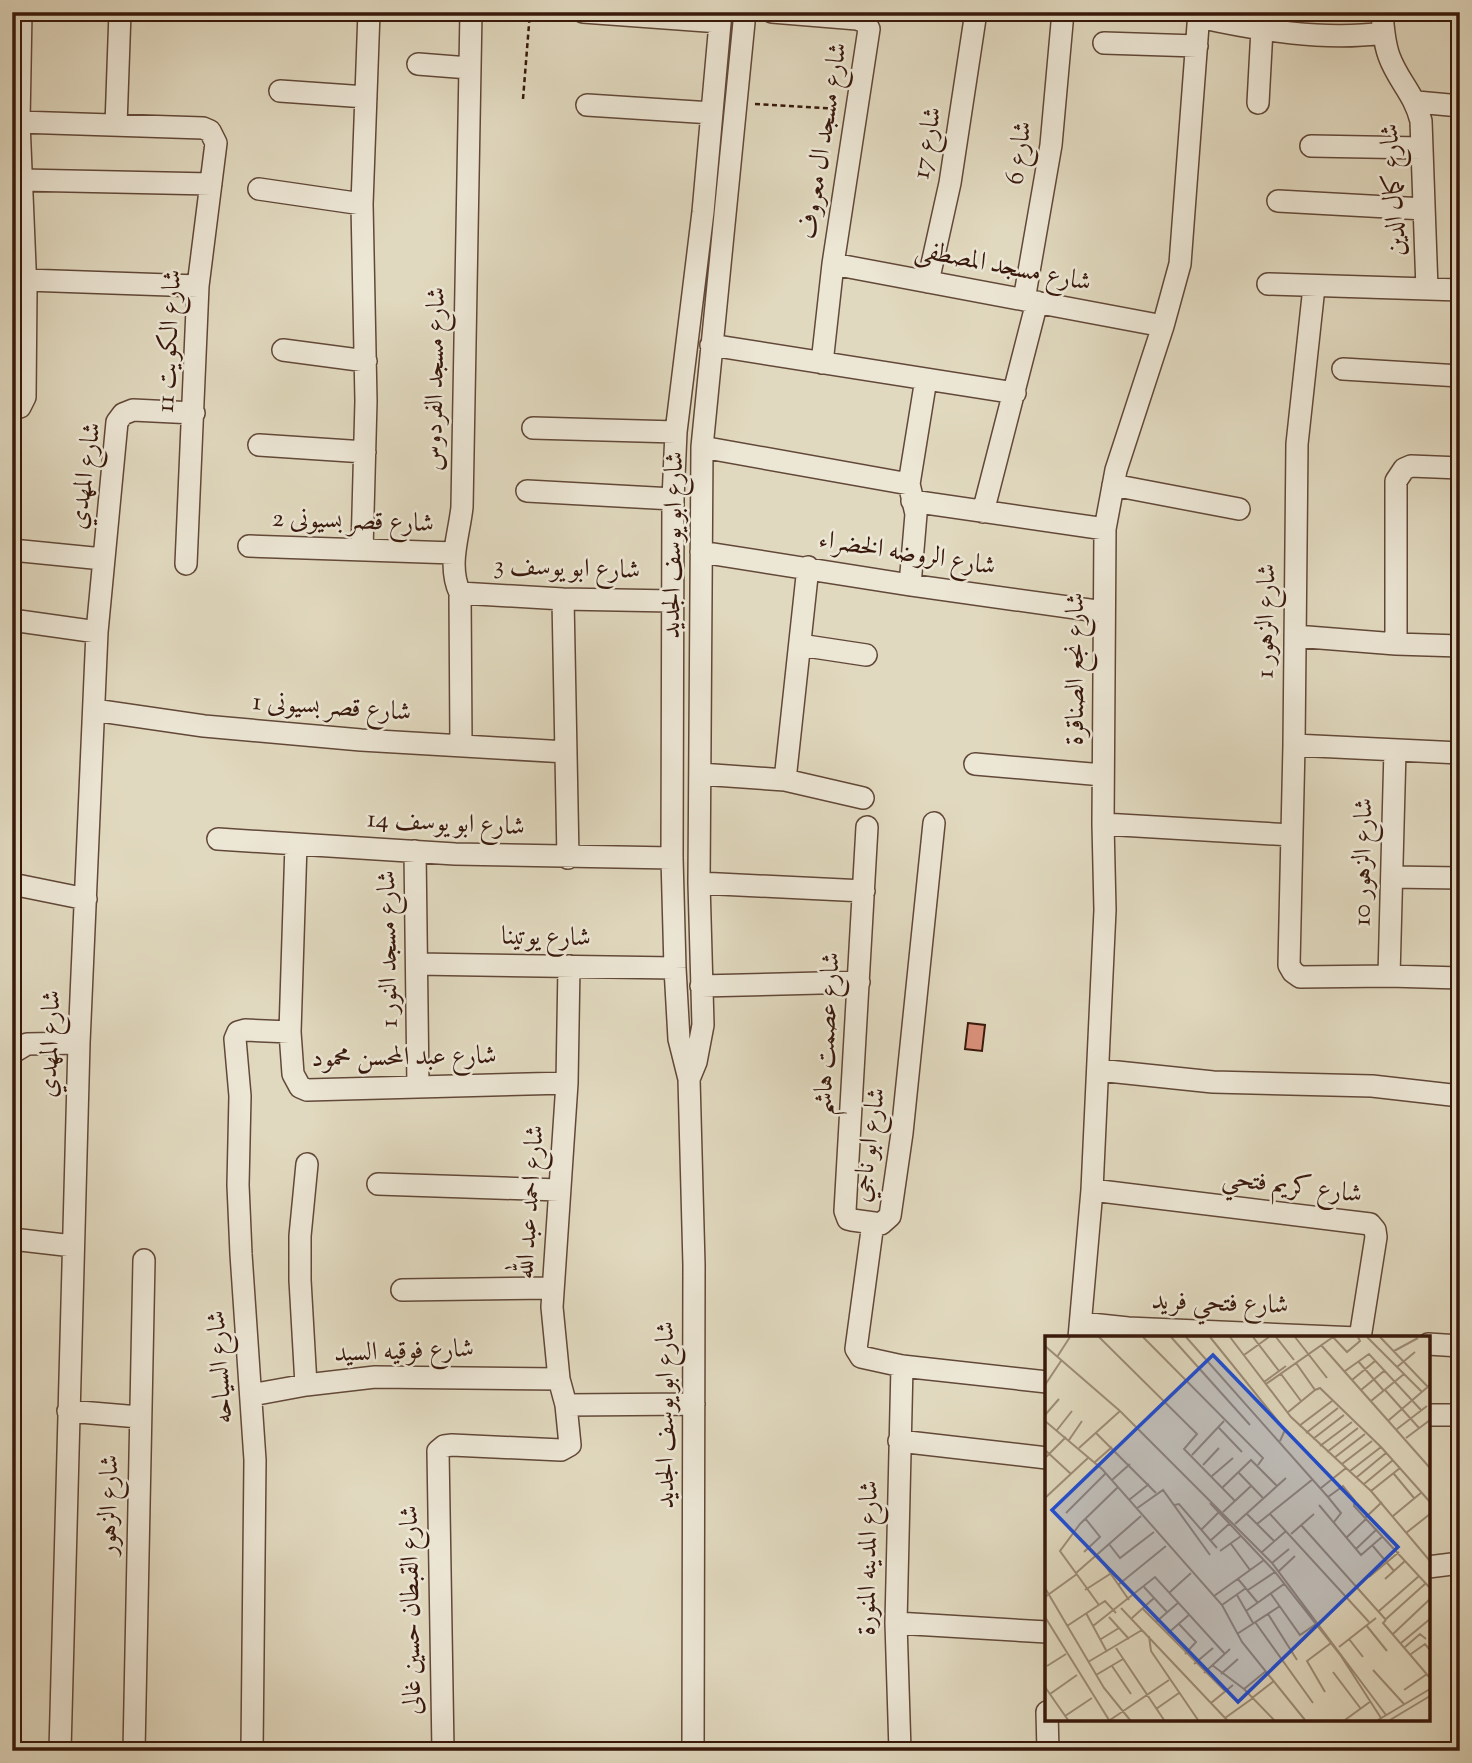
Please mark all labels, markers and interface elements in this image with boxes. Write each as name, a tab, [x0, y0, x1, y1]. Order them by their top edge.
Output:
street label: شارع مسجد ال معروف	[790, 40, 859, 242]
street label: شارع 17	[903, 104, 954, 182]
street label: شارع 6	[997, 119, 1044, 187]
street label: شارع كمال الدين	[1372, 123, 1417, 257]
street label: شارع مسجد المصطفى	[912, 232, 1094, 303]
street label: شارع الكويت 11	[148, 269, 193, 413]
street label: شارع مسجد الفردوس	[416, 287, 457, 471]
street label: شارع المهدي	[60, 420, 113, 532]
street label: شارع ابو يوسف الجديد	[654, 451, 695, 639]
street label: شارع قصر بسيونى 2	[271, 501, 435, 544]
street label: شارع الروضه الخضراء	[816, 522, 998, 587]
street label: شارع ابو يوسف 3	[493, 548, 641, 591]
street label: شارع الزهور 1	[1247, 563, 1288, 679]
street label: شارع نجع الصناقرة	[1058, 592, 1098, 746]
street label: شارع قصر بسيونى 1	[251, 684, 412, 733]
street label: شارع الزهور 10	[1344, 797, 1385, 927]
street label: شارع ابو يوسف 14	[366, 801, 526, 848]
street label: شارع مسجد النور 1	[369, 870, 410, 1028]
street label: شارع يوتينا	[501, 919, 591, 958]
street label: شارع عصمت هاشم	[805, 951, 856, 1117]
street label: شارع المهدي	[31, 989, 72, 1099]
street label: شارع عبد المحسن محمود	[311, 1038, 497, 1079]
street label: شارع ابو ناجي	[844, 1085, 897, 1205]
street label: شارع احمد عبد الله	[503, 1123, 556, 1280]
street label: شارع كريم فتحي	[1219, 1160, 1364, 1218]
street label: شارع فتحي فريد	[1151, 1283, 1289, 1329]
street label: شارع السياحه	[199, 1309, 244, 1425]
street label: شارع ابو يوسف الجديد	[648, 1321, 686, 1509]
street label: شارع فوقيه السيد	[333, 1331, 475, 1374]
inset map	[1045, 1336, 1430, 1721]
street label: شارع الزهور	[91, 1454, 130, 1559]
street label: شارع المدينه المنورة	[849, 1480, 890, 1636]
street label: شارع القبطان حسين غالى	[392, 1505, 433, 1715]

